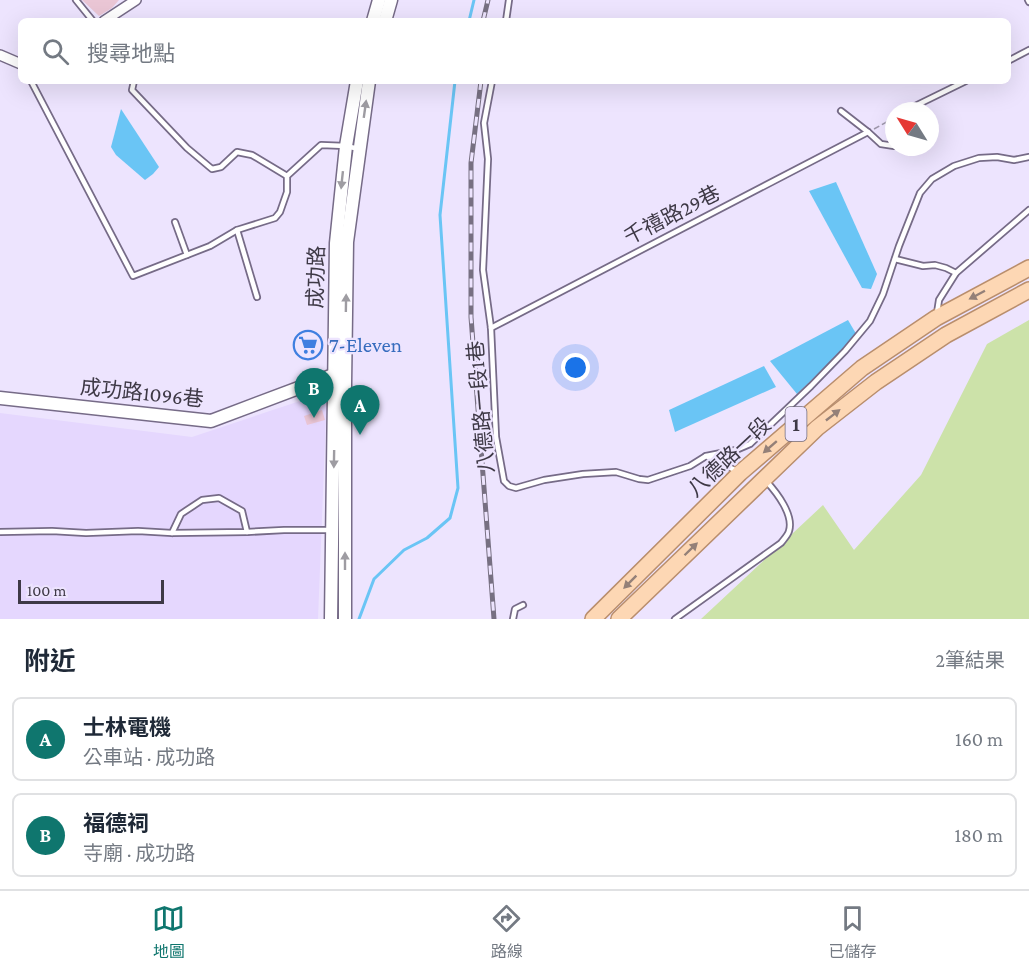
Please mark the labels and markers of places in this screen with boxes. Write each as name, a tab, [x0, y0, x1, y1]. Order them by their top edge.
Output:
supermarket icon: 7-Eleven	[292, 329, 324, 361]
place label: 7-Eleven	[329, 333, 402, 357]
pin: B	[294, 368, 334, 418]
pin: A	[340, 386, 380, 435]

